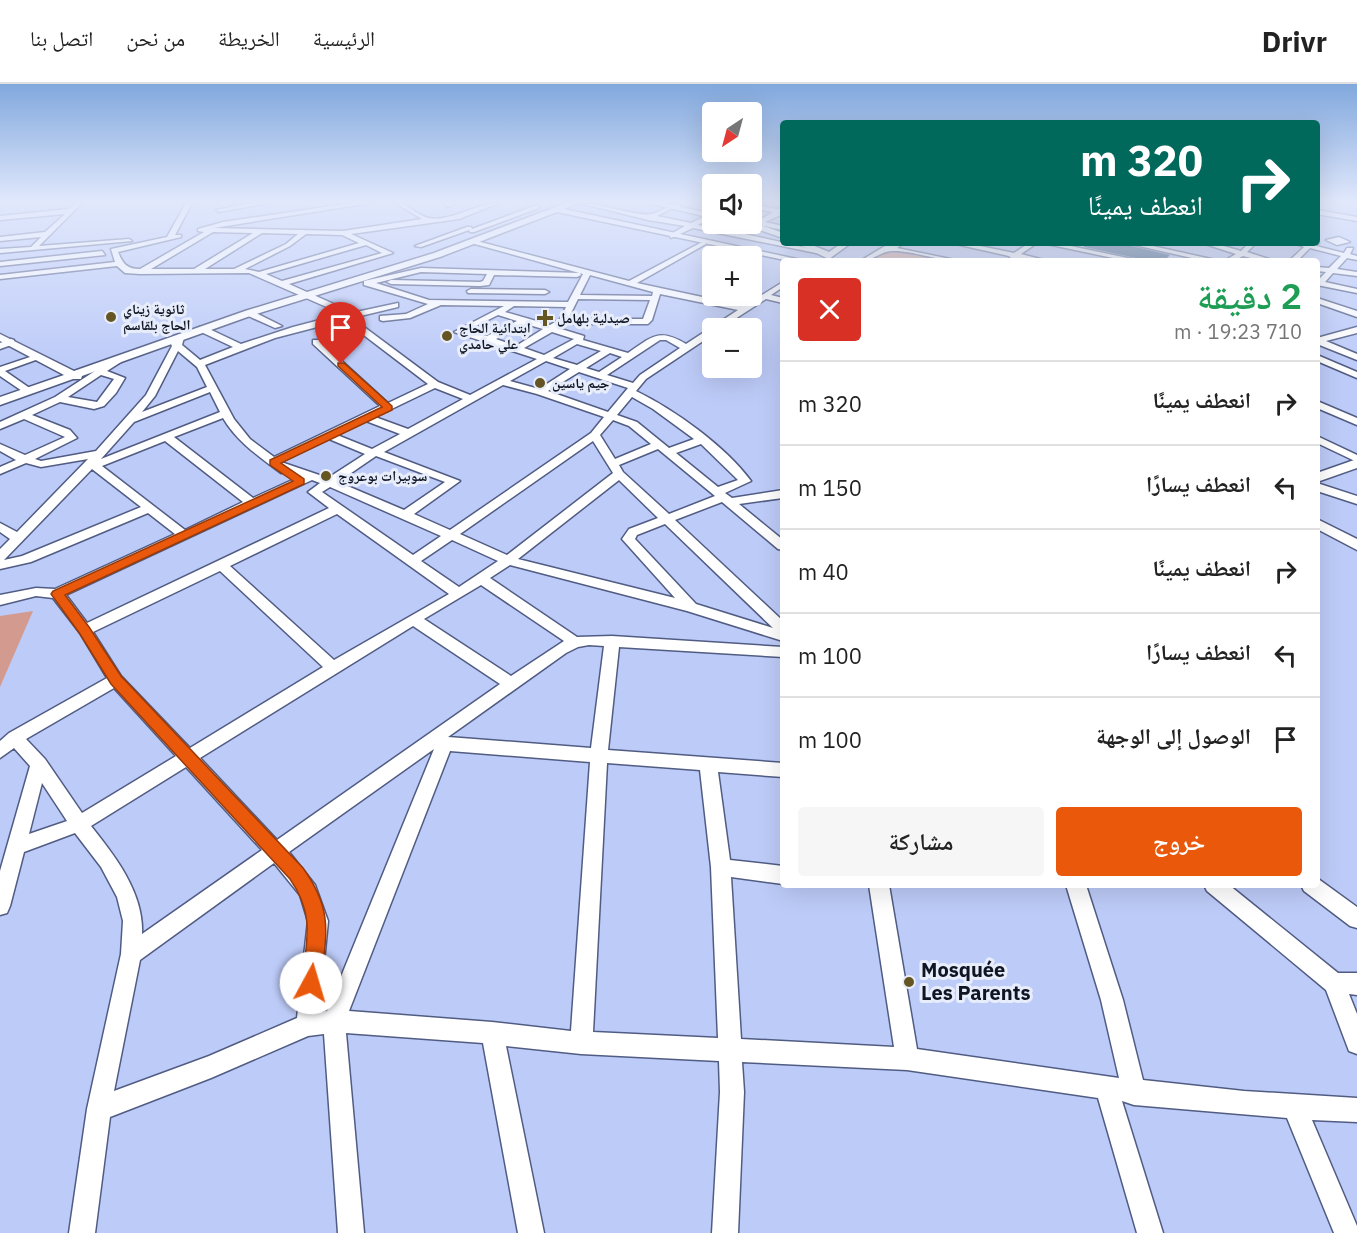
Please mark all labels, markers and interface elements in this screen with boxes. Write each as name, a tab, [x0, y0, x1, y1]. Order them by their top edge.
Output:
text: Drivr	[1262, 23, 1327, 60]
text: اتصل بنا	[30, 24, 93, 52]
text: من نحن	[126, 24, 185, 52]
text: الخريطة	[218, 24, 280, 52]
text: الرئيسية	[313, 24, 375, 52]
north arrow	[702, 102, 762, 162]
map controls	[702, 102, 762, 378]
text: 320 m	[1080, 133, 1203, 188]
icon: right	[1224, 144, 1302, 222]
button: sound	[702, 174, 762, 234]
text: انعطف يمينًا	[1088, 187, 1203, 222]
button: +	[702, 246, 762, 306]
text: 2 دقيقة	[1197, 272, 1302, 319]
button: close	[798, 278, 861, 341]
place label: ثانوية زيناي الحاج بلقاسم	[123, 300, 190, 335]
pin	[315, 302, 366, 364]
place label: صيدلية بلهامل	[557, 309, 630, 327]
marker: ثانوية زيناي الحاج بلقاسم	[104, 310, 118, 324]
icon: arrive	[324, 311, 357, 344]
marker: صيدلية بلهامل	[538, 311, 552, 325]
button: −	[702, 318, 762, 378]
text: 710 m · 19:23	[1174, 318, 1302, 345]
place label: ابتدائية الحاج علي حامدي	[459, 319, 531, 355]
marker: ابتدائية الحاج علي حامدي	[440, 329, 454, 343]
place label: جيم ياسين	[552, 374, 609, 393]
marker: جيم ياسين	[533, 376, 547, 390]
text: انعطف يمينًا	[1153, 385, 1251, 414]
icon: right	[1269, 387, 1302, 420]
text: 320 m	[798, 389, 862, 418]
place label: سوبيرات بوعروج	[338, 467, 427, 485]
marker: سوبيرات بوعروج	[319, 469, 333, 483]
text: انعطف يسارًا	[1146, 469, 1251, 498]
icon: left	[1269, 471, 1302, 504]
text: 150 m	[798, 473, 862, 502]
text: انعطف يمينًا	[1153, 553, 1251, 582]
icon: right	[1269, 555, 1302, 588]
text: 40 m	[798, 557, 849, 586]
text: انعطف يسارًا	[1146, 637, 1251, 666]
icon: left	[1269, 639, 1302, 672]
text: 100 m	[798, 641, 862, 670]
text: الوصول إلى الوجهة	[1096, 721, 1251, 750]
icon: arrive	[1269, 723, 1302, 756]
text: 100 m	[798, 725, 862, 754]
button: مشاركة	[798, 807, 1044, 876]
button: خروج	[1056, 807, 1302, 876]
position arrow	[279, 951, 343, 1015]
place label: Mosquée Les Parents	[921, 956, 1031, 1006]
marker: Mosquée Les Parents	[902, 975, 916, 989]

